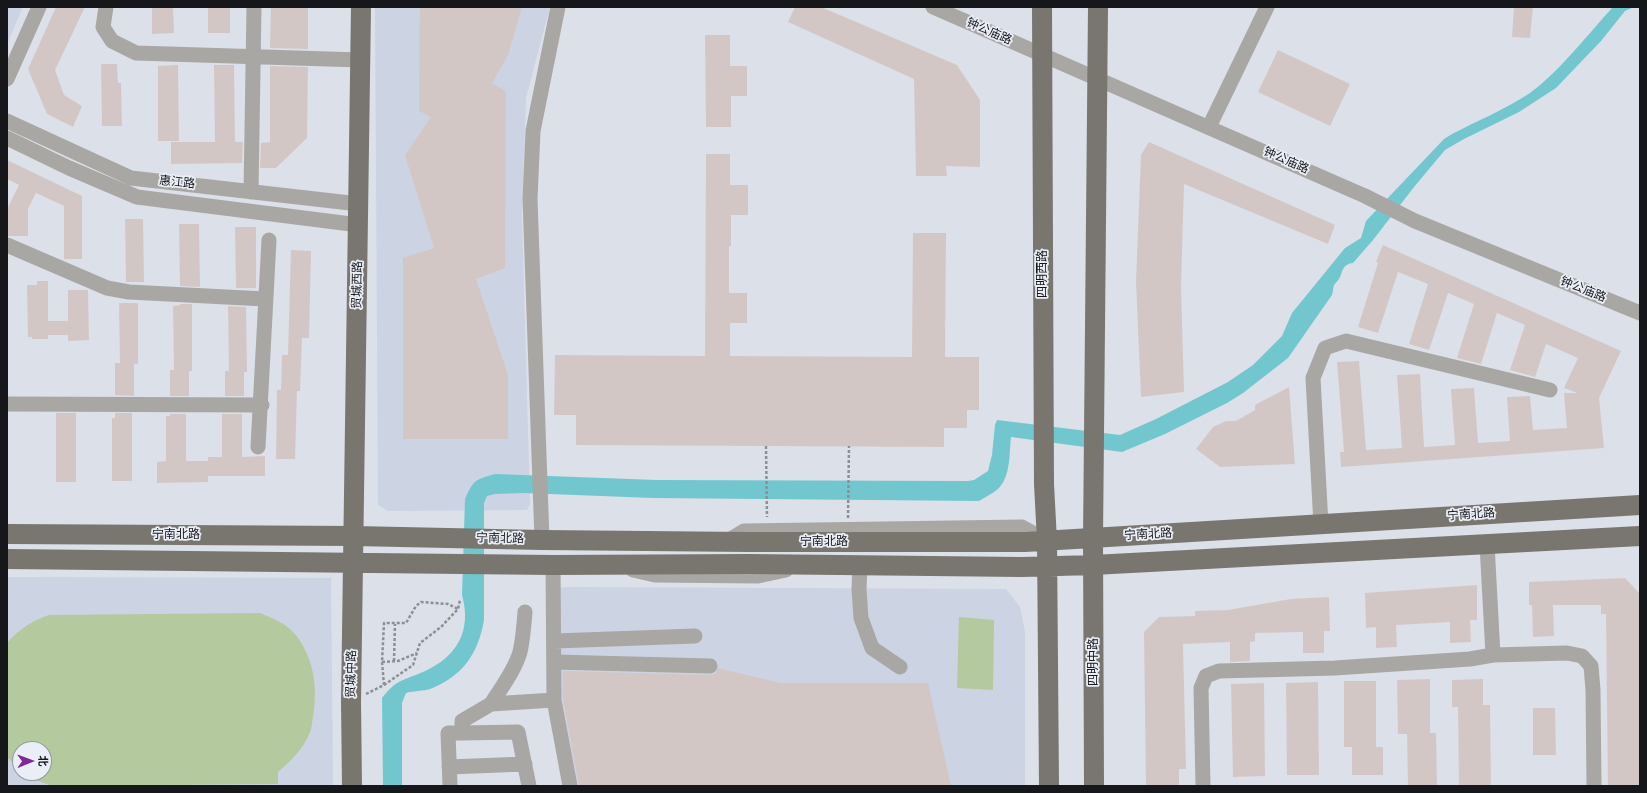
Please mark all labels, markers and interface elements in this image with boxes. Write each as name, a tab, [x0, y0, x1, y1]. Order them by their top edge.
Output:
street label: 钟公庙路	[964, 16, 1014, 48]
street label: 钟公庙路	[1261, 145, 1311, 177]
street label: 惠江路	[158, 174, 196, 192]
street label: 四明西路	[1036, 250, 1050, 298]
street label: 贸城西路	[350, 261, 366, 309]
street label: 钟公庙路	[1558, 274, 1608, 306]
street label: 宁南北路	[1447, 506, 1495, 524]
street label: 宁南北路	[1124, 527, 1172, 543]
street label: 宁南北路	[152, 528, 200, 542]
street label: 宁南北路	[476, 531, 524, 547]
street label: 宁南北路	[800, 535, 848, 549]
street label: 四明中路	[1087, 638, 1101, 686]
street label: 贸城中路	[344, 650, 360, 698]
north arrow	[12, 741, 52, 781]
text: 北	[35, 755, 51, 766]

